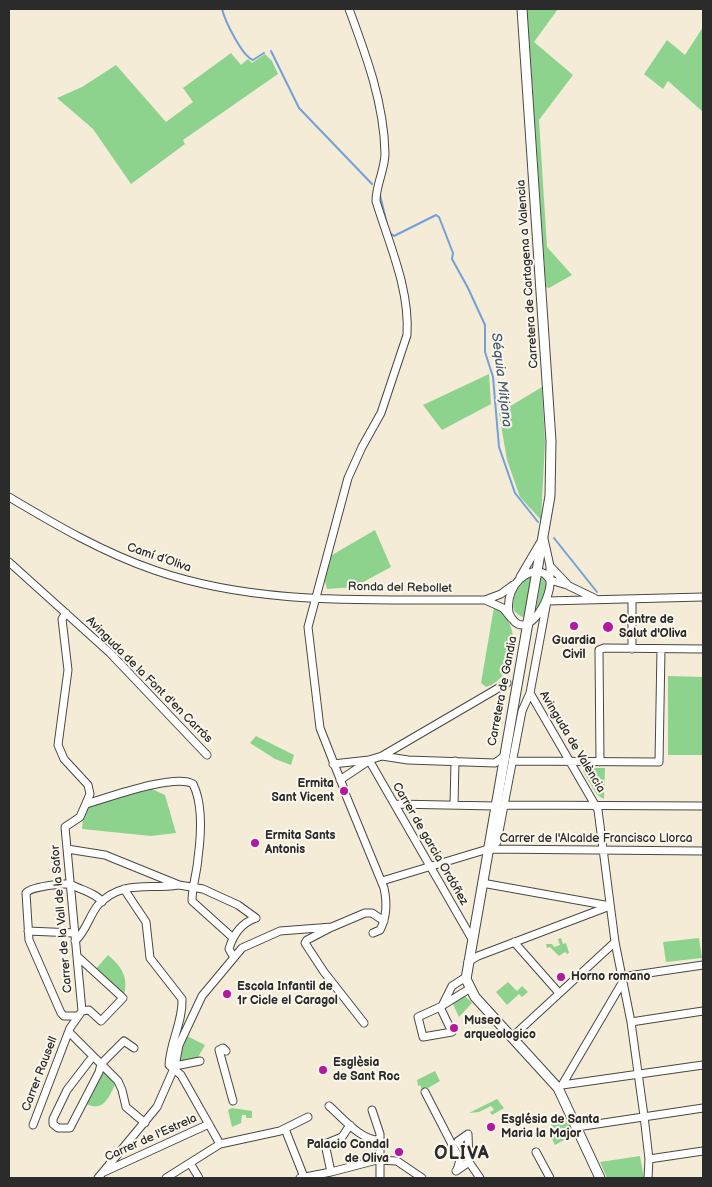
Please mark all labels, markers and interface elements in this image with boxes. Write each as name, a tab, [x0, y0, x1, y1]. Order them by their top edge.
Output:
street label: Carretera de Cartagena a Valencia	[514, 179, 542, 369]
water label: Séquia Mitjana	[487, 332, 515, 428]
street label: Camí d’Oliva	[125, 540, 193, 576]
street label: Ronda del Rebollet	[348, 580, 452, 596]
place label: Centre de Salut d'Oliva	[619, 613, 687, 641]
street label: Avinguda de la Font d'en Carrós	[83, 614, 215, 746]
marker: Guardia Civil	[568, 620, 580, 632]
marker: Centre de Salut d'Oliva	[601, 620, 615, 634]
place label: Guardia Civil	[552, 634, 596, 662]
street label: Carretera de Gandia	[485, 635, 521, 747]
street label: Avinguda de València	[536, 689, 608, 795]
place label: Ermita Sant Vicent	[272, 777, 334, 805]
street label: Carrer de garcia Ordóñez	[389, 780, 471, 908]
marker: Ermita Sant Vicent	[338, 785, 350, 797]
place label: Ermita Sants Antonis	[265, 829, 335, 857]
street label: Carrer de l'Alcalde Francisco Llorca	[499, 832, 693, 846]
marker: Ermita Sants Antonis	[249, 837, 261, 849]
street label: Carrer de la Vall de la Safor	[48, 844, 76, 994]
place label: Horno romano	[571, 970, 650, 984]
marker: Horno romano	[555, 971, 567, 983]
place label: Escola Infantil de 1r Cicle el Caragol	[237, 980, 338, 1008]
marker: Escola Infantil de 1r Cicle el Caragol	[221, 988, 233, 1000]
place label: Museo arqueologico	[464, 1014, 536, 1042]
marker: Museo arqueologico	[448, 1022, 460, 1034]
street label: Carrer Rausell	[19, 1035, 61, 1113]
place label: Esglèsia de Sant Roc	[333, 1056, 400, 1084]
marker: Esglèsia de Sant Roc	[317, 1064, 329, 1076]
street label: Carrer de l'Estrela	[103, 1111, 199, 1165]
place label: Església de Santa Maria la Major	[501, 1113, 599, 1141]
marker: Església de Santa Maria la Major	[485, 1121, 497, 1133]
place label: Palacio Condal de Oliva	[307, 1138, 389, 1166]
district label: OLIVA	[434, 1143, 490, 1165]
marker: Palacio Condal de Oliva	[393, 1146, 405, 1158]

